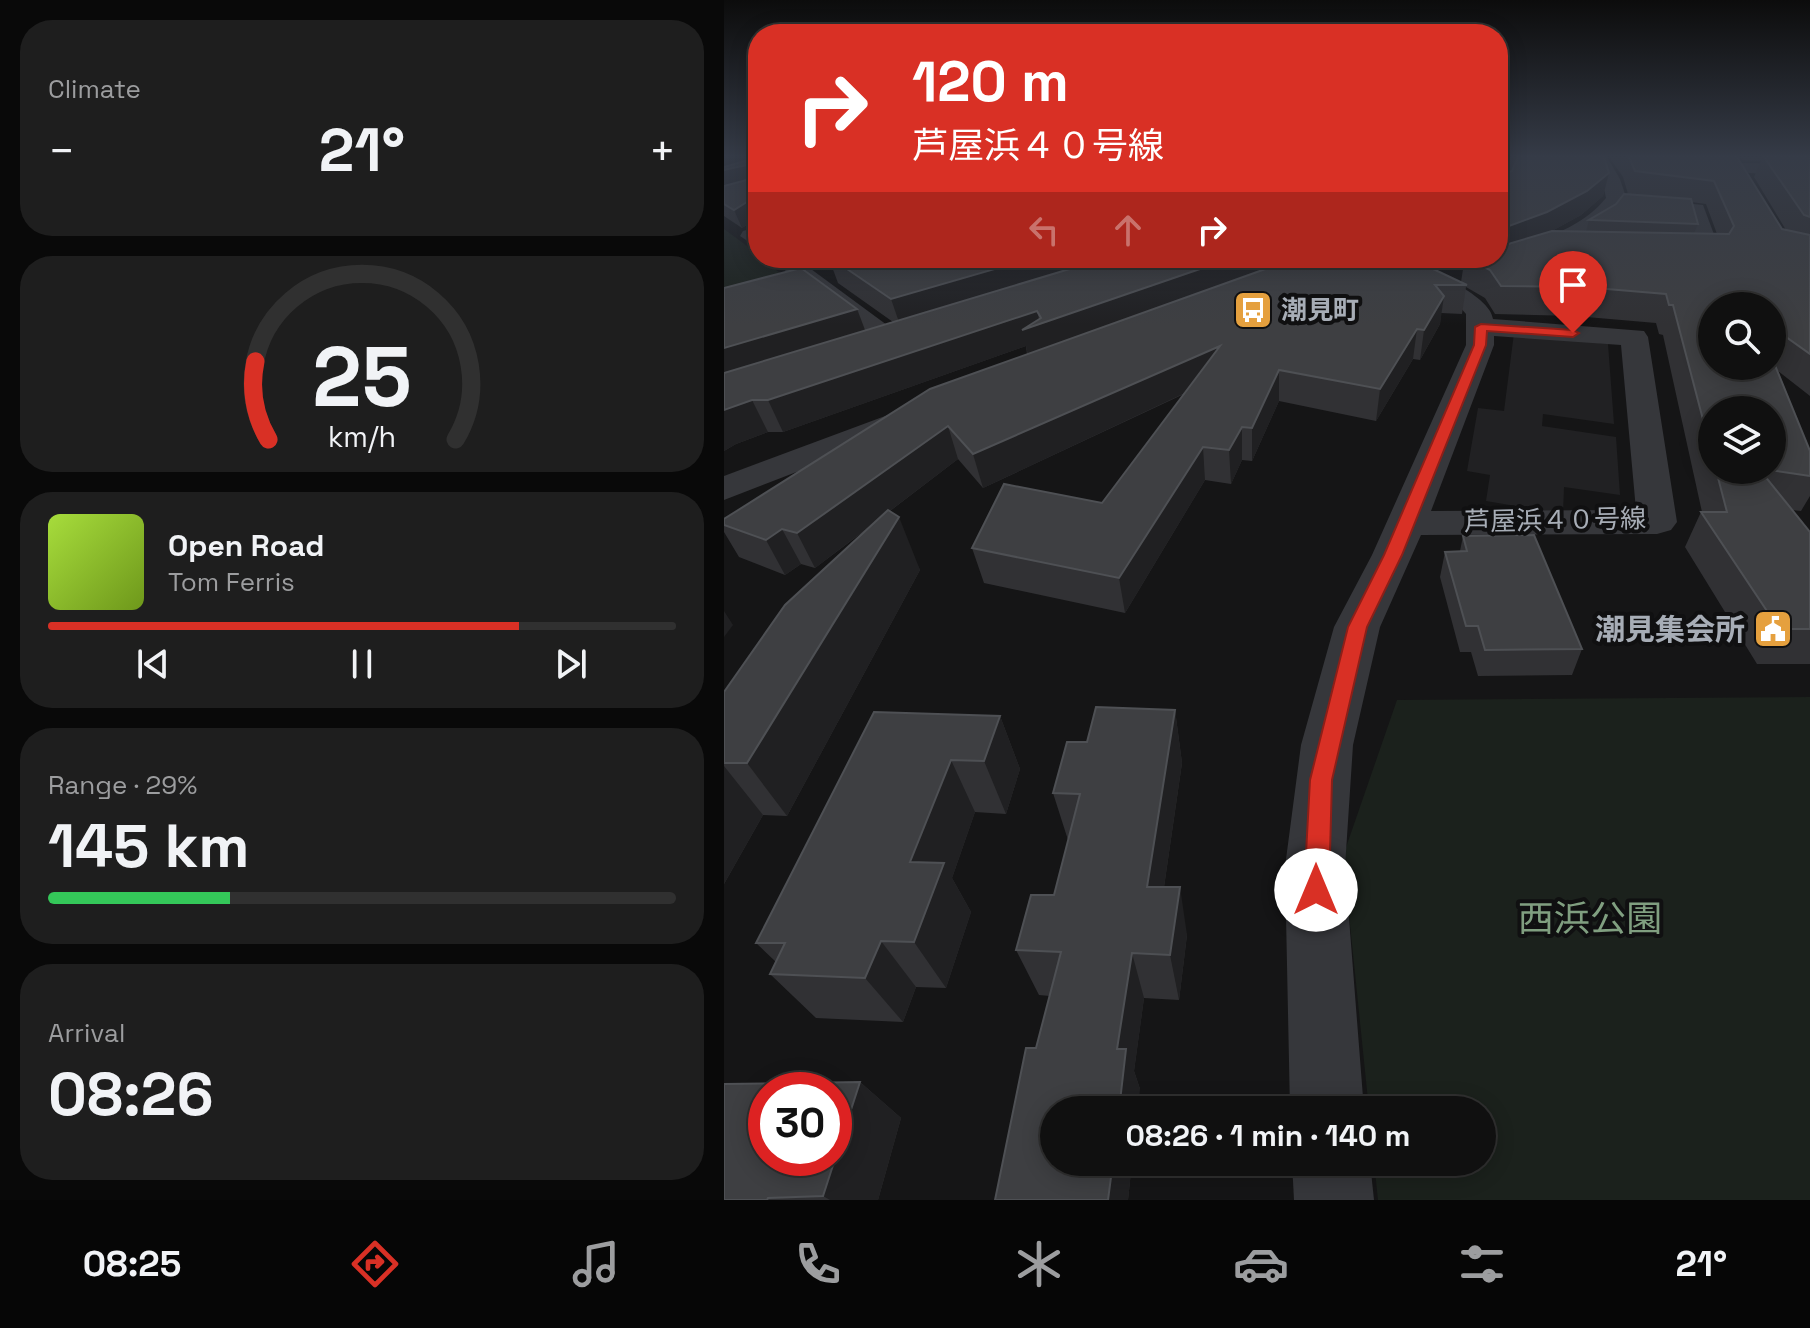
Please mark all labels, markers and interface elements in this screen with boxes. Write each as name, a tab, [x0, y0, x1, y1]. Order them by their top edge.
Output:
text: 120 m	[912, 46, 1069, 117]
icon: right	[780, 56, 884, 160]
text: Climate	[48, 72, 141, 106]
text: 21°	[319, 112, 405, 189]
text: −	[48, 123, 75, 179]
text: +	[649, 123, 676, 179]
text: 芦屋浜４０号線	[912, 123, 1164, 169]
icon: left	[1022, 208, 1066, 252]
icon: ahead	[1106, 208, 1150, 252]
icon: right	[1190, 208, 1234, 252]
pin	[1539, 251, 1607, 333]
icon: arrive	[1551, 263, 1595, 307]
bus stop icon: 潮見町	[1232, 289, 1274, 331]
map controls	[1698, 292, 1786, 484]
button: search	[1698, 292, 1786, 380]
place label: 潮見町	[1281, 293, 1359, 327]
text: 25	[312, 324, 412, 430]
button: layers	[1698, 396, 1786, 484]
text: km/h	[328, 419, 396, 455]
street label: 芦屋浜４０号線	[1464, 501, 1646, 539]
text: Open Road	[168, 526, 324, 565]
text: Tom Ferris	[168, 565, 295, 599]
public building icon: 潮見集会所	[1752, 608, 1794, 650]
place label: 潮見集会所	[1595, 610, 1745, 649]
icon: previous	[131, 642, 175, 686]
icon: pause	[340, 642, 384, 686]
icon: next	[549, 642, 593, 686]
text: Range · 29%	[48, 768, 197, 802]
text: 145 km	[48, 808, 250, 885]
position arrow	[1274, 848, 1358, 932]
park label: 西浜公園	[1518, 896, 1662, 942]
text: Arrival	[48, 1016, 125, 1050]
text: 08:26	[48, 1056, 213, 1133]
speed limit sign: 30	[748, 1072, 852, 1176]
text: 08:26 · 1 min · 140 m	[1126, 1116, 1410, 1155]
icon: directions	[347, 1236, 403, 1292]
icon: music	[568, 1236, 624, 1292]
icon: phone	[790, 1236, 846, 1292]
icon: climate	[1011, 1236, 1067, 1292]
icon: car	[1233, 1236, 1289, 1292]
icon: filters	[1454, 1236, 1510, 1292]
text: 08:25	[83, 1241, 181, 1287]
text: 21°	[1675, 1241, 1727, 1287]

